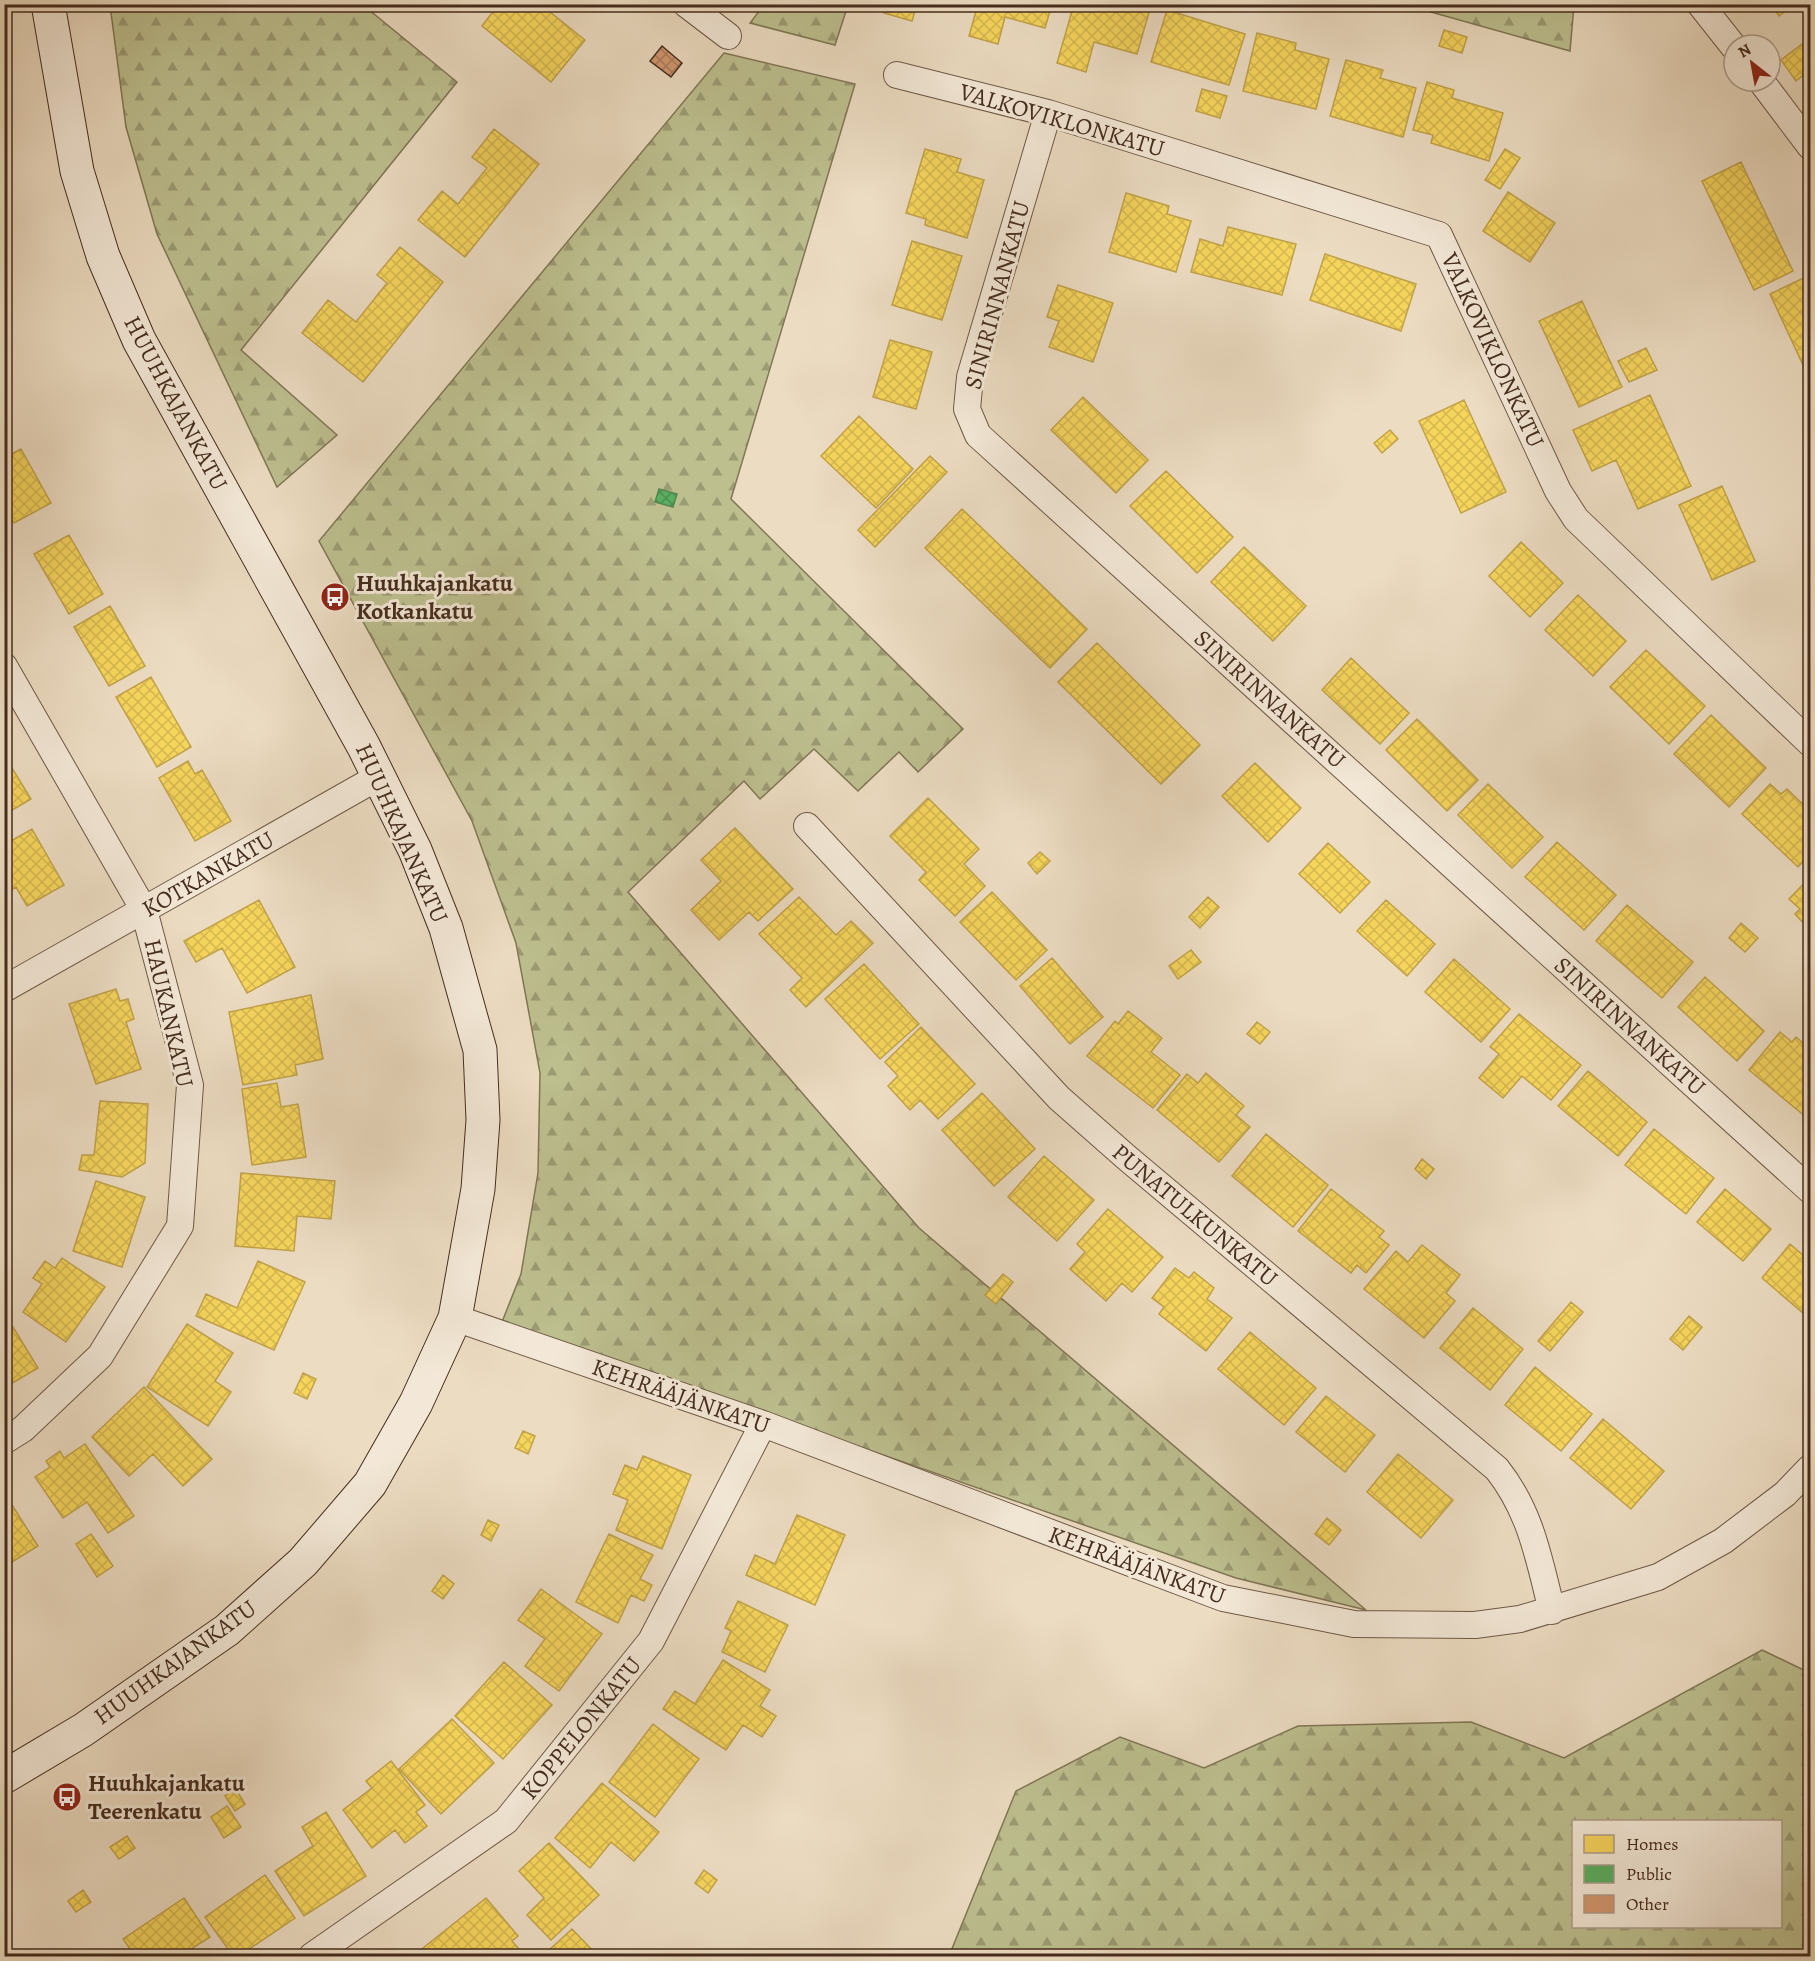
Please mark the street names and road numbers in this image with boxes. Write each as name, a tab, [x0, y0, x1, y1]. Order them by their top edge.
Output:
street label: VALKOVIKLONKATU	[955, 75, 1168, 165]
street label: SINIRINNANKATU	[956, 197, 1038, 393]
street label: VALKOVIKLONKATU	[1433, 246, 1552, 453]
street label: HUUHKAJANKATU	[116, 310, 236, 496]
street label: SINIRINNANKATU	[1187, 622, 1353, 776]
street label: HUUHKAJANKATU	[348, 738, 456, 928]
street label: KOTKANKATU	[136, 823, 280, 925]
street label: HAUKANKATU	[136, 936, 202, 1090]
street label: SINIRINNANKATU	[1547, 949, 1713, 1103]
street label: PUNATULKUNKATU	[1105, 1136, 1285, 1294]
street label: KEHRÄÄJÄNKATU	[588, 1351, 774, 1441]
street label: KEHRÄÄJÄNKATU	[1044, 1518, 1230, 1612]
street label: HUUHKAJANKATU	[87, 1592, 263, 1732]
street label: KOPPELONKATU	[513, 1650, 649, 1806]

